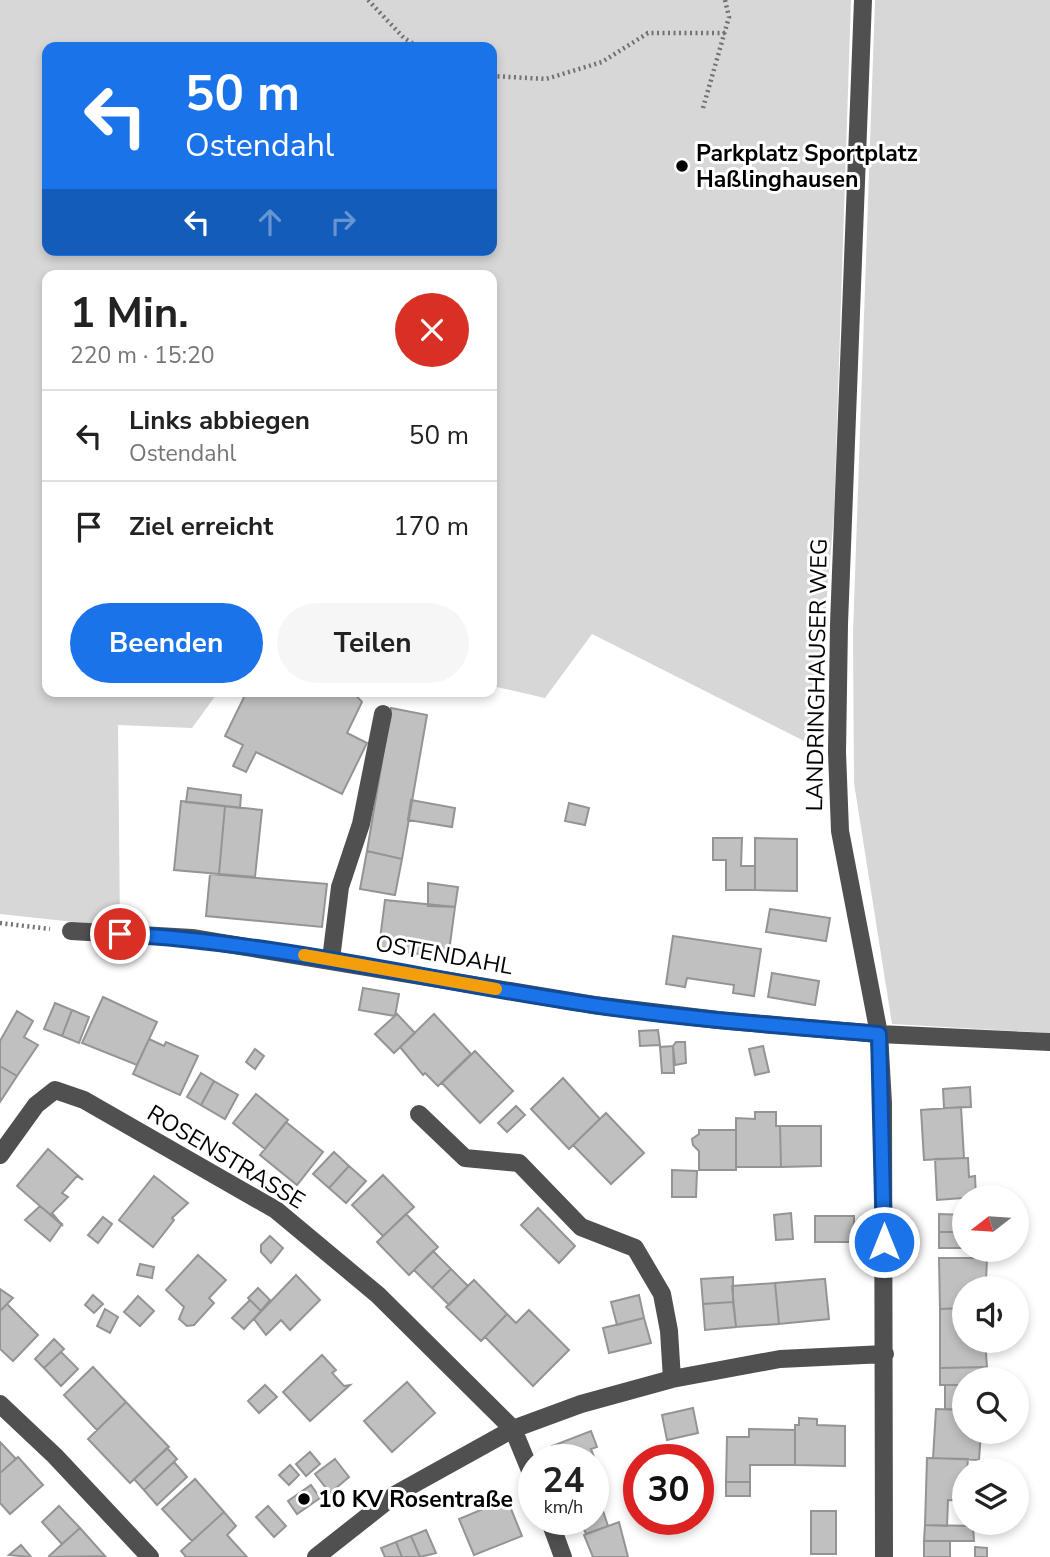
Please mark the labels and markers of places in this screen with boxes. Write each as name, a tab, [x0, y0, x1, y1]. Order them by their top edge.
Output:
place label: Parkplatz Sportplatz Haßlinghausen	[696, 138, 918, 195]
marker: Parkplatz Sportplatz Haßlinghausen	[674, 158, 690, 174]
pin	[90, 904, 150, 964]
place label: 10 KV Rosentraße	[318, 1484, 513, 1515]
marker: 10 KV Rosentraße	[296, 1491, 312, 1507]

